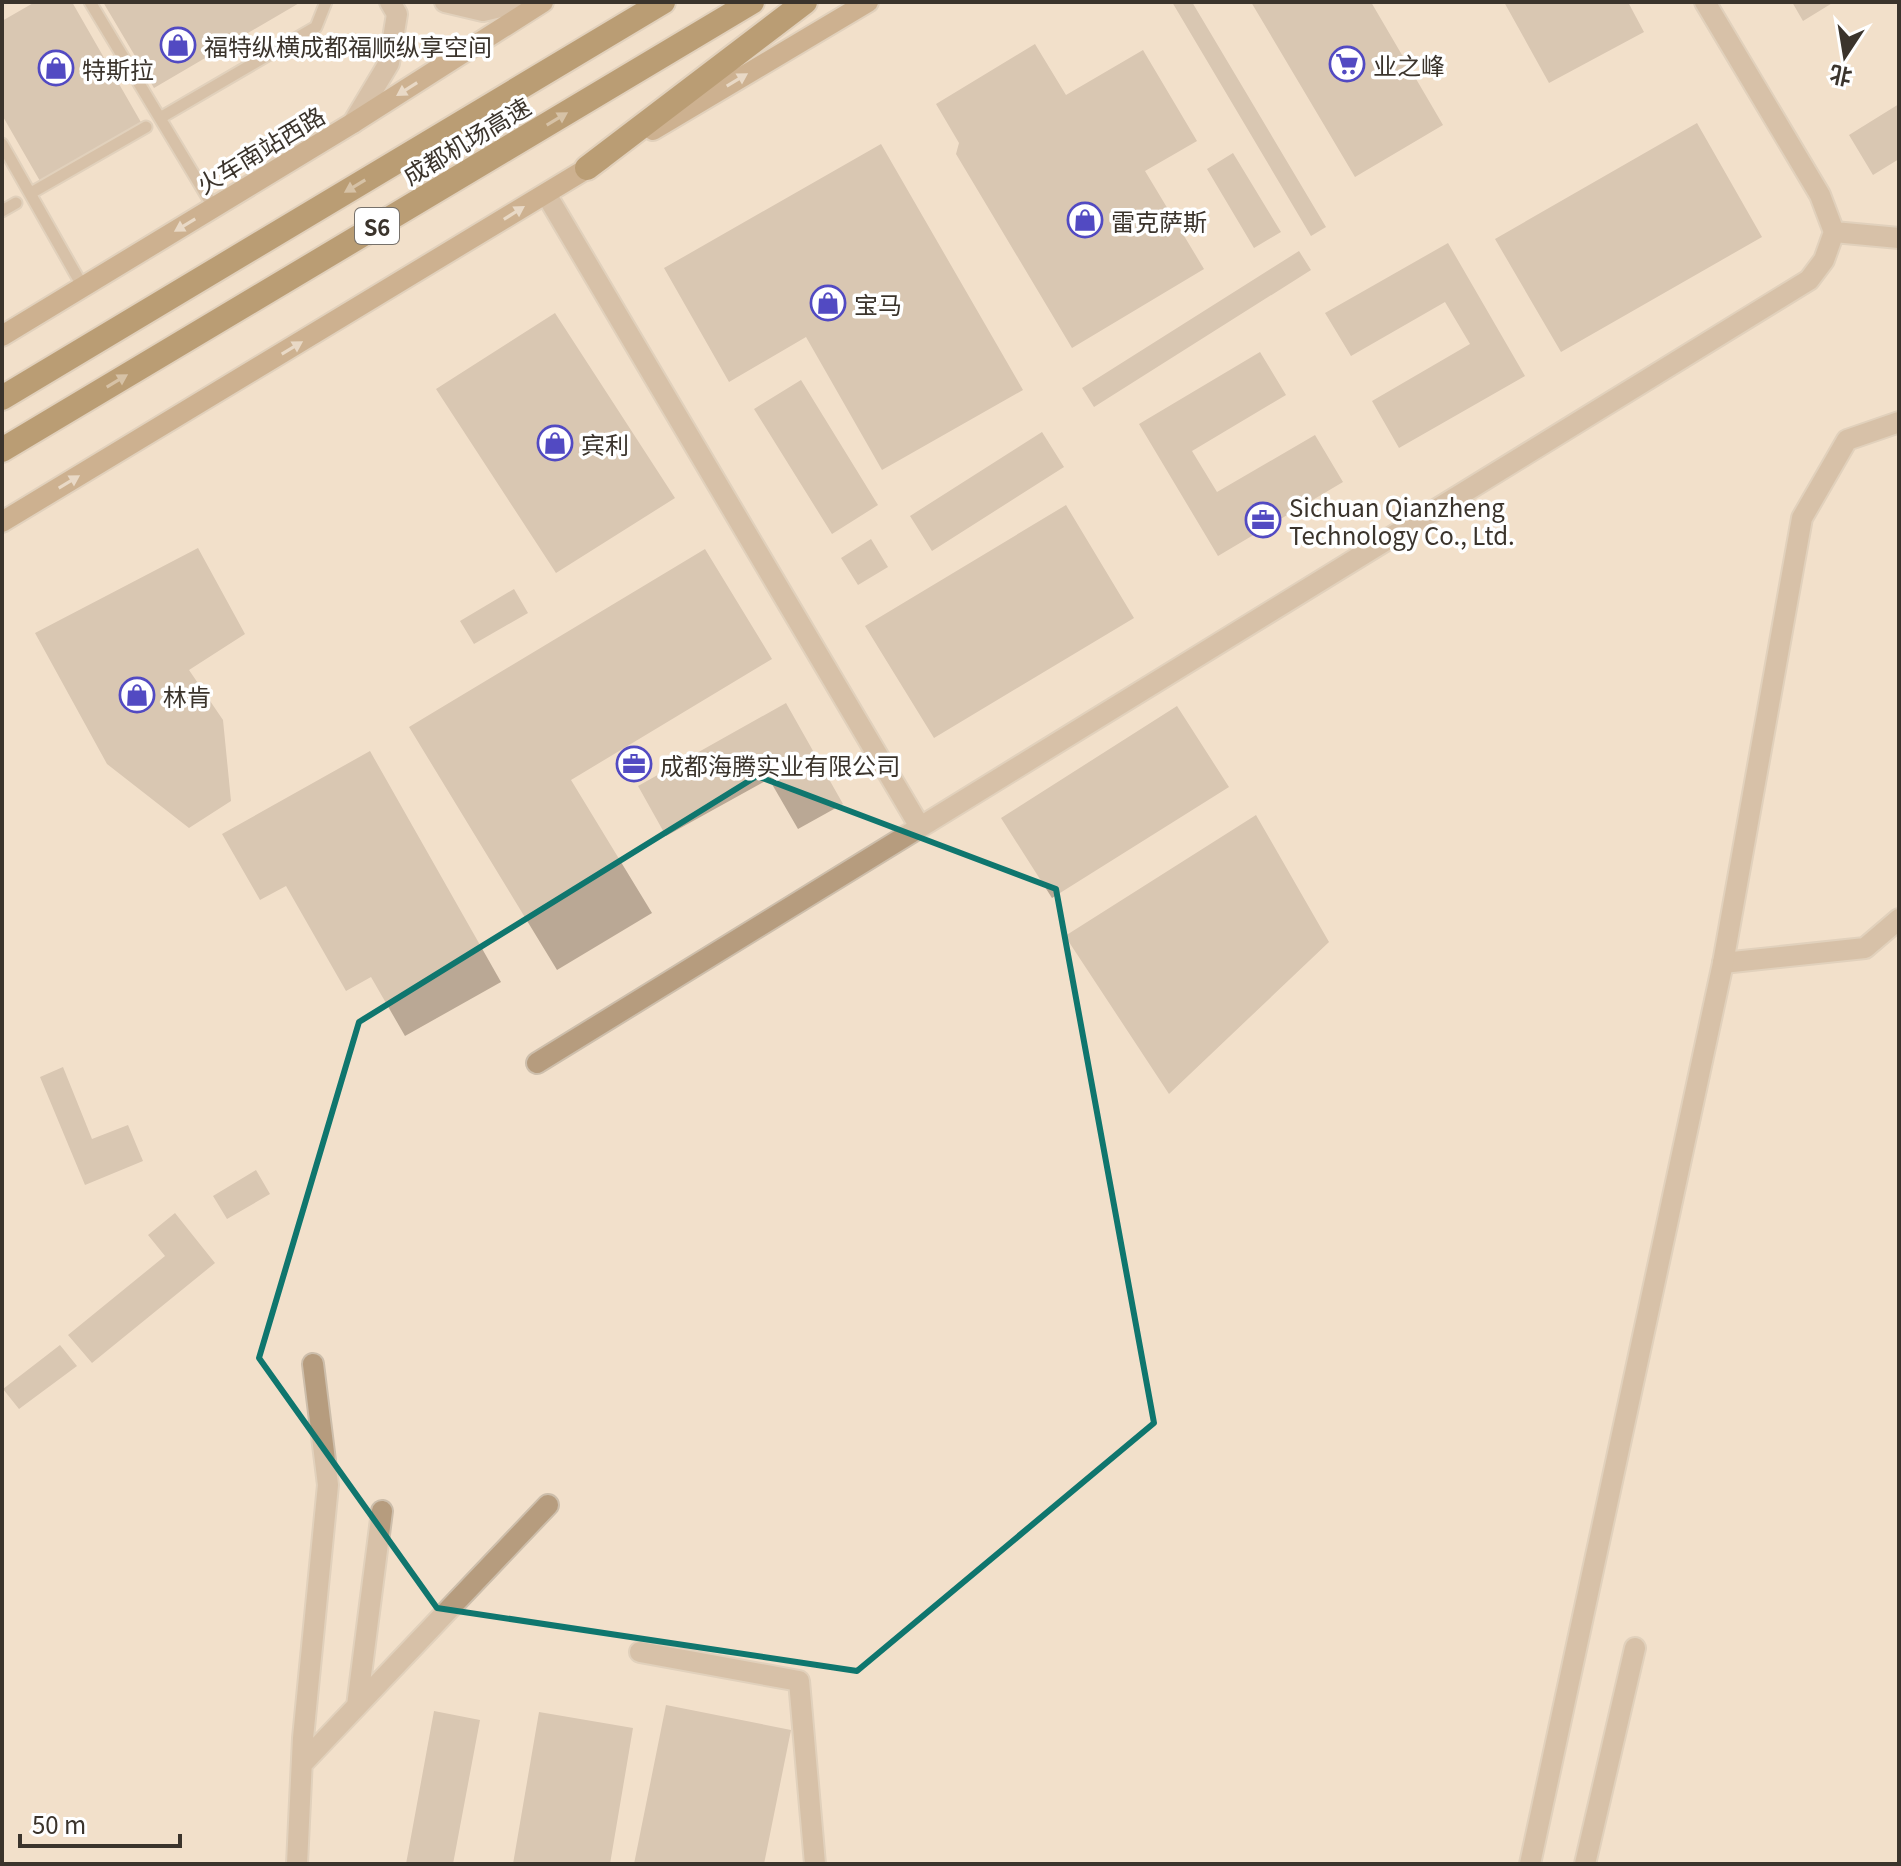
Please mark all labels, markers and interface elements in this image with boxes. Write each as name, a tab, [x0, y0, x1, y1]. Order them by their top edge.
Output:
north arrow	[1805, 16, 1885, 96]
shop icon: 福特纵横成都福顺纵享空间	[159, 26, 197, 64]
place label: 福特纵横成都福顺纵享空间	[204, 28, 492, 63]
supermarket icon: 业之峰	[1328, 45, 1366, 83]
place label: 业之峰	[1373, 47, 1445, 82]
shop icon: 特斯拉	[37, 49, 75, 87]
place label: 特斯拉	[82, 51, 154, 86]
text: 北	[1826, 60, 1855, 95]
one-way arrow	[726, 73, 748, 87]
one-way arrow	[396, 81, 418, 95]
street label: 成都机场高速	[395, 88, 537, 192]
street label: 火车南站西路	[189, 97, 331, 201]
one-way arrow	[546, 112, 568, 126]
one-way arrow	[344, 179, 366, 193]
shop icon: 雷克萨斯	[1066, 201, 1104, 239]
place label: 雷克萨斯	[1111, 203, 1207, 238]
one-way arrow	[503, 207, 525, 221]
road number: S6	[355, 208, 399, 244]
one-way arrow	[174, 218, 196, 232]
shop icon: 宝马	[809, 284, 847, 322]
place label: 宝马	[854, 286, 902, 321]
one-way arrow	[281, 342, 303, 356]
one-way arrow	[106, 374, 128, 388]
shop icon: 宾利	[536, 424, 574, 462]
place label: 宾利	[581, 426, 629, 461]
one-way arrow	[58, 476, 80, 490]
place label: Sichuan Qianzheng Technology Co., Ltd.	[1289, 489, 1515, 552]
office icon: Sichuan Qianzheng Technology Co., Ltd.	[1244, 501, 1282, 539]
shop icon: 林肯	[118, 676, 156, 714]
place label: 林肯	[163, 678, 211, 713]
office icon: 成都海腾实业有限公司	[615, 745, 653, 783]
place label: 成都海腾实业有限公司	[660, 747, 900, 782]
scale bar	[20, 1798, 180, 1848]
text: 50 m	[32, 1806, 86, 1841]

